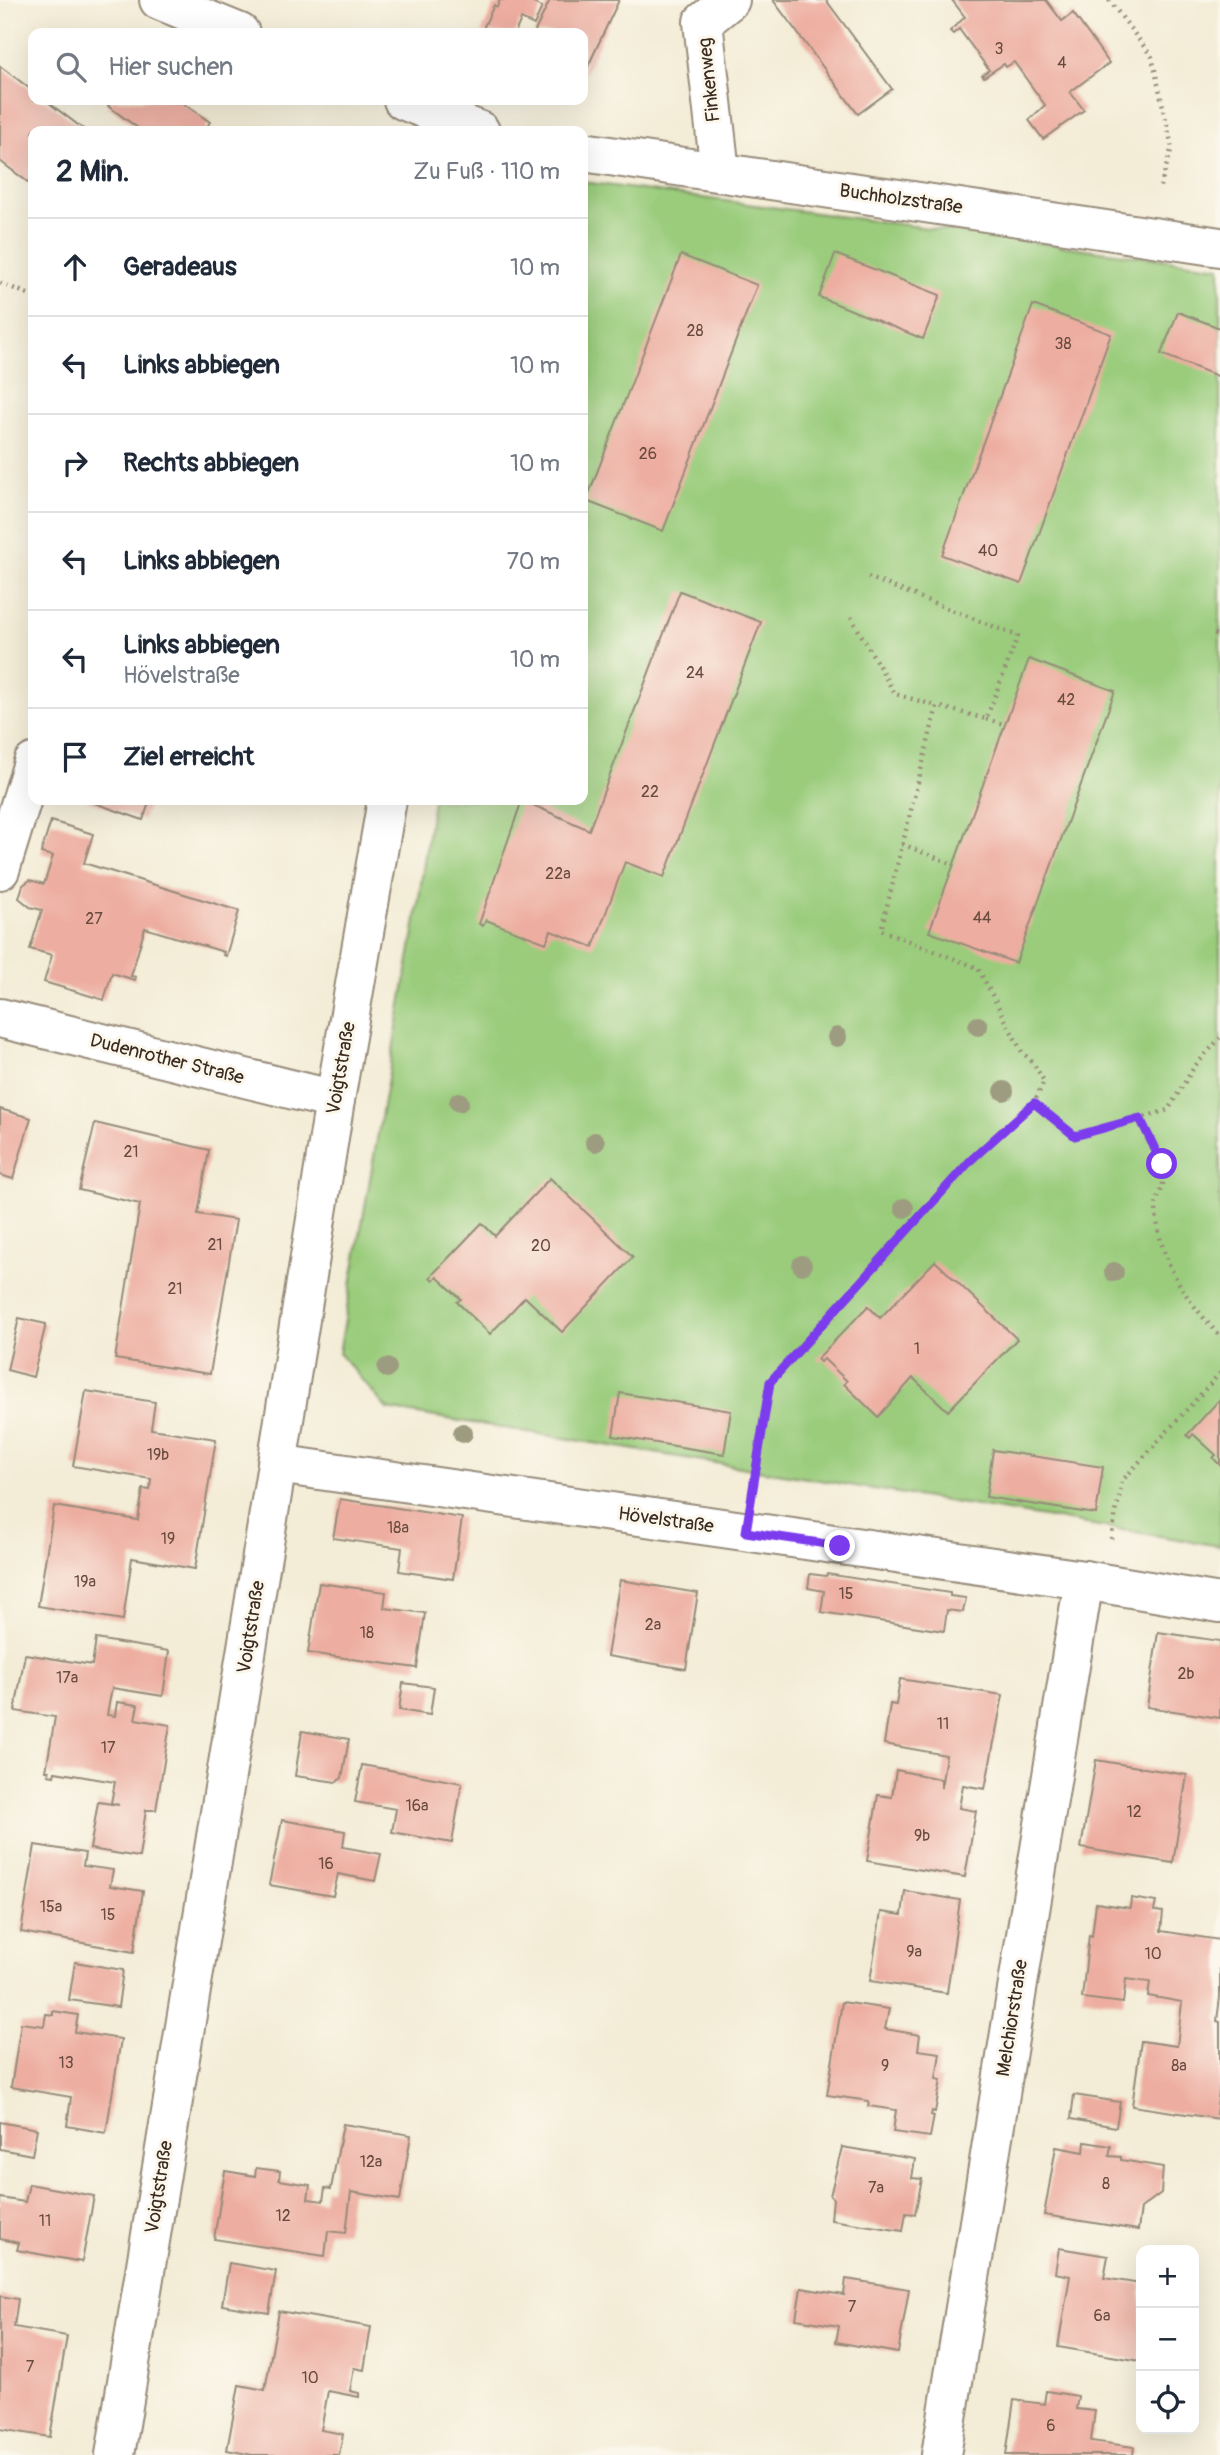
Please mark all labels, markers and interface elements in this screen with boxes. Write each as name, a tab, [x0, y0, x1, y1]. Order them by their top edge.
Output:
search box	[28, 28, 588, 105]
street label: Finkenweg	[693, 37, 725, 123]
house number: 3	[995, 39, 1004, 59]
icon: search	[52, 48, 90, 86]
text: Hier suchen	[108, 51, 233, 83]
house number: 4	[1057, 53, 1067, 73]
text: 2 Min.	[56, 153, 129, 190]
text: Zu Fuß · 110 m	[413, 157, 560, 186]
street label: Buchholzstraße	[838, 178, 965, 220]
icon: ahead	[56, 248, 94, 286]
text: Geradeaus	[123, 251, 237, 283]
text: 10 m	[510, 253, 560, 282]
house number: 28	[686, 321, 704, 341]
house number: 38	[1055, 334, 1072, 354]
icon: left	[56, 346, 94, 384]
text: Links abbiegen	[123, 349, 280, 381]
text: 10 m	[510, 351, 560, 380]
icon: right	[56, 444, 94, 482]
house number: 26	[639, 444, 657, 464]
text: Rechts abbiegen	[123, 447, 299, 479]
text: 10 m	[510, 449, 560, 478]
house number: 40	[978, 541, 998, 561]
icon: left	[56, 542, 94, 580]
text: Links abbiegen	[123, 545, 280, 577]
text: 70 m	[507, 547, 560, 576]
text: Links abbiegen	[123, 629, 280, 661]
icon: left	[56, 640, 94, 678]
text: 10 m	[510, 645, 560, 674]
text: Hövelstraße	[123, 661, 240, 690]
house number: 24	[686, 663, 704, 683]
house number: 42	[1057, 690, 1075, 710]
icon: arrive	[56, 738, 94, 776]
text: Ziel erreicht	[123, 741, 254, 773]
house number: 22	[641, 782, 659, 802]
house number: 22a	[545, 864, 571, 884]
house number: 44	[973, 908, 991, 928]
house number: 27	[85, 909, 103, 929]
street label: Voigtstraße	[321, 1019, 361, 1116]
street label: Dudenrother Straße	[88, 1028, 247, 1090]
house number: 21	[123, 1142, 139, 1162]
route start	[1146, 1148, 1177, 1179]
house number: 21	[207, 1235, 223, 1255]
house number: 20	[531, 1236, 551, 1256]
house number: 21	[167, 1279, 183, 1299]
house number: 1	[914, 1339, 920, 1359]
house number: 19b	[147, 1445, 169, 1465]
street label: Hövelstraße	[617, 1501, 716, 1539]
house number: 18a	[387, 1518, 409, 1538]
house number: 19	[161, 1529, 175, 1549]
route end	[824, 1530, 855, 1561]
house number: 19a	[74, 1572, 96, 1592]
street label: Voigtstraße	[232, 1578, 270, 1675]
house number: 15	[839, 1584, 853, 1604]
house number: 2a	[645, 1615, 661, 1635]
house number: 18	[360, 1623, 374, 1643]
house number: 2b	[1178, 1664, 1195, 1684]
house number: 17a	[56, 1668, 78, 1688]
house number: 11	[937, 1714, 949, 1734]
house number: 17	[101, 1738, 116, 1758]
house number: 16a	[405, 1796, 429, 1816]
house number: 12	[1126, 1802, 1142, 1822]
house number: 9b	[914, 1826, 930, 1846]
house number: 16	[318, 1854, 334, 1874]
house number: 15a	[40, 1897, 62, 1917]
house number: 15	[101, 1905, 115, 1925]
house number: 9a	[906, 1942, 922, 1962]
house number: 10	[1144, 1944, 1162, 1964]
street label: Melchiorstraße	[991, 1957, 1033, 2078]
house number: 13	[58, 2053, 74, 2073]
house number: 9	[881, 2056, 889, 2076]
house number: 8a	[1171, 2056, 1187, 2076]
street label: Voigtstraße	[140, 2138, 178, 2235]
house number: 12a	[360, 2152, 382, 2172]
house number: 8	[1102, 2174, 1110, 2194]
house number: 7a	[868, 2178, 884, 2198]
house number: 12	[275, 2206, 291, 2226]
house number: 11	[39, 2211, 51, 2231]
map controls	[1136, 2245, 1199, 2434]
button: +	[1136, 2245, 1199, 2308]
house number: 7	[848, 2297, 857, 2317]
house number: 6a	[1094, 2306, 1110, 2326]
button: −	[1136, 2308, 1199, 2371]
house number: 7	[26, 2357, 35, 2377]
house number: 10	[301, 2368, 319, 2388]
button: locate	[1136, 2371, 1199, 2434]
house number: 6	[1046, 2416, 1056, 2436]

